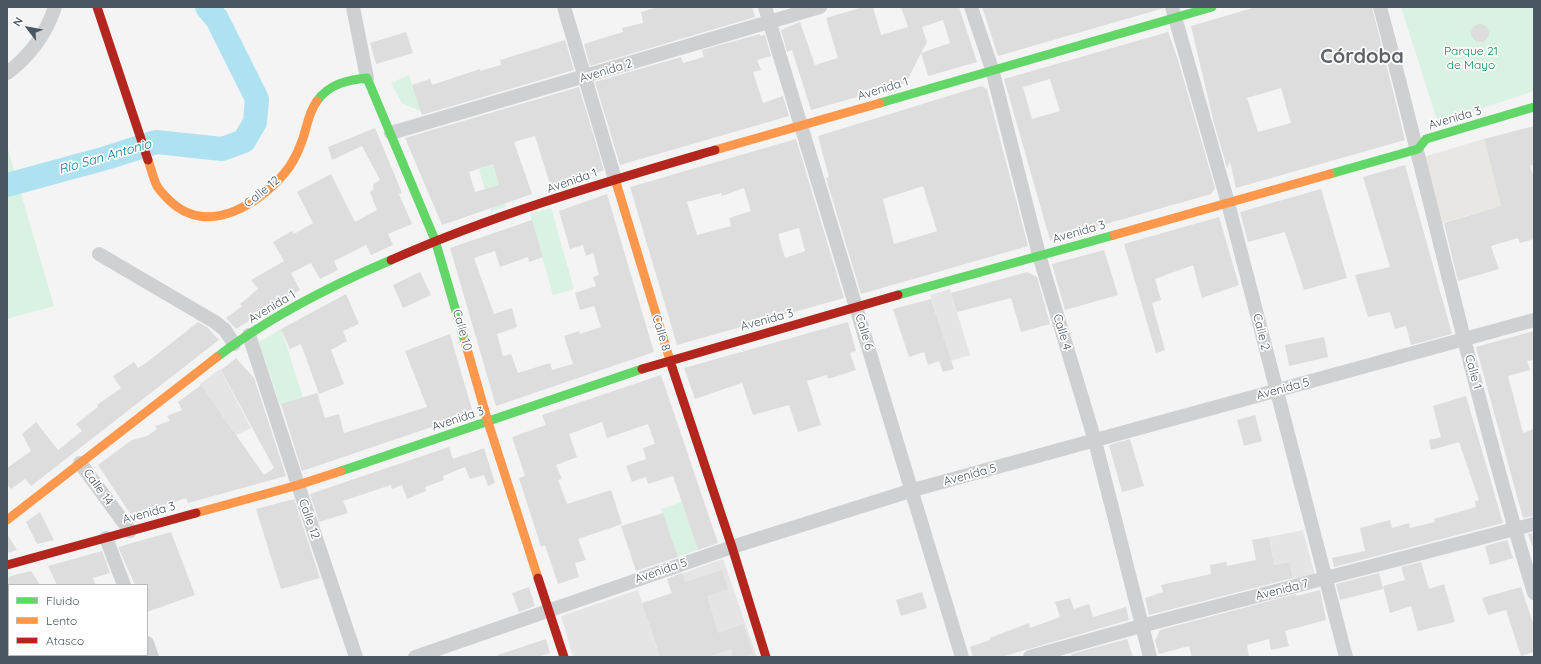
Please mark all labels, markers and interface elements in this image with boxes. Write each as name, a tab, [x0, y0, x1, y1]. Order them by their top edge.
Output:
north arrow	[8, 8, 48, 48]
text: N	[10, 14, 26, 29]
park label: Parque 21 de Mayo	[1444, 44, 1498, 72]
district label: Córdoba	[1320, 45, 1404, 69]
street label: Avenida 2	[578, 56, 634, 86]
street label: Avenida 1	[856, 74, 910, 104]
street label: Avenida 3	[1427, 104, 1483, 132]
water label: Río San Antonio	[57, 136, 153, 178]
street label: Avenida 1	[545, 166, 599, 196]
street label: Calle 12	[241, 173, 283, 211]
street label: Avenida 3	[1051, 218, 1107, 246]
street label: Avenida 1	[246, 287, 298, 327]
street label: Avenida 3	[739, 306, 795, 334]
street label: Calle 10	[449, 308, 475, 352]
street label: Calle 6	[852, 312, 876, 352]
street label: Calle 4	[1050, 312, 1074, 352]
street label: Calle 2	[1250, 312, 1272, 352]
street label: Calle 8	[649, 313, 673, 353]
street label: Calle 1	[1462, 353, 1484, 391]
street label: Avenida 5	[1255, 375, 1311, 403]
street label: Avenida 3	[430, 404, 486, 434]
street label: Avenida 5	[942, 461, 998, 489]
street label: Calle 14	[80, 466, 116, 508]
street label: Calle 12	[295, 497, 323, 541]
street label: Avenida 3	[121, 499, 177, 527]
street label: Avenida 5	[633, 555, 689, 587]
street label: Avenida 7	[1254, 576, 1310, 604]
legend	[8, 584, 148, 656]
text: Fluido	[46, 593, 79, 608]
text: Lento	[46, 613, 77, 628]
text: Atasco	[46, 633, 84, 648]

